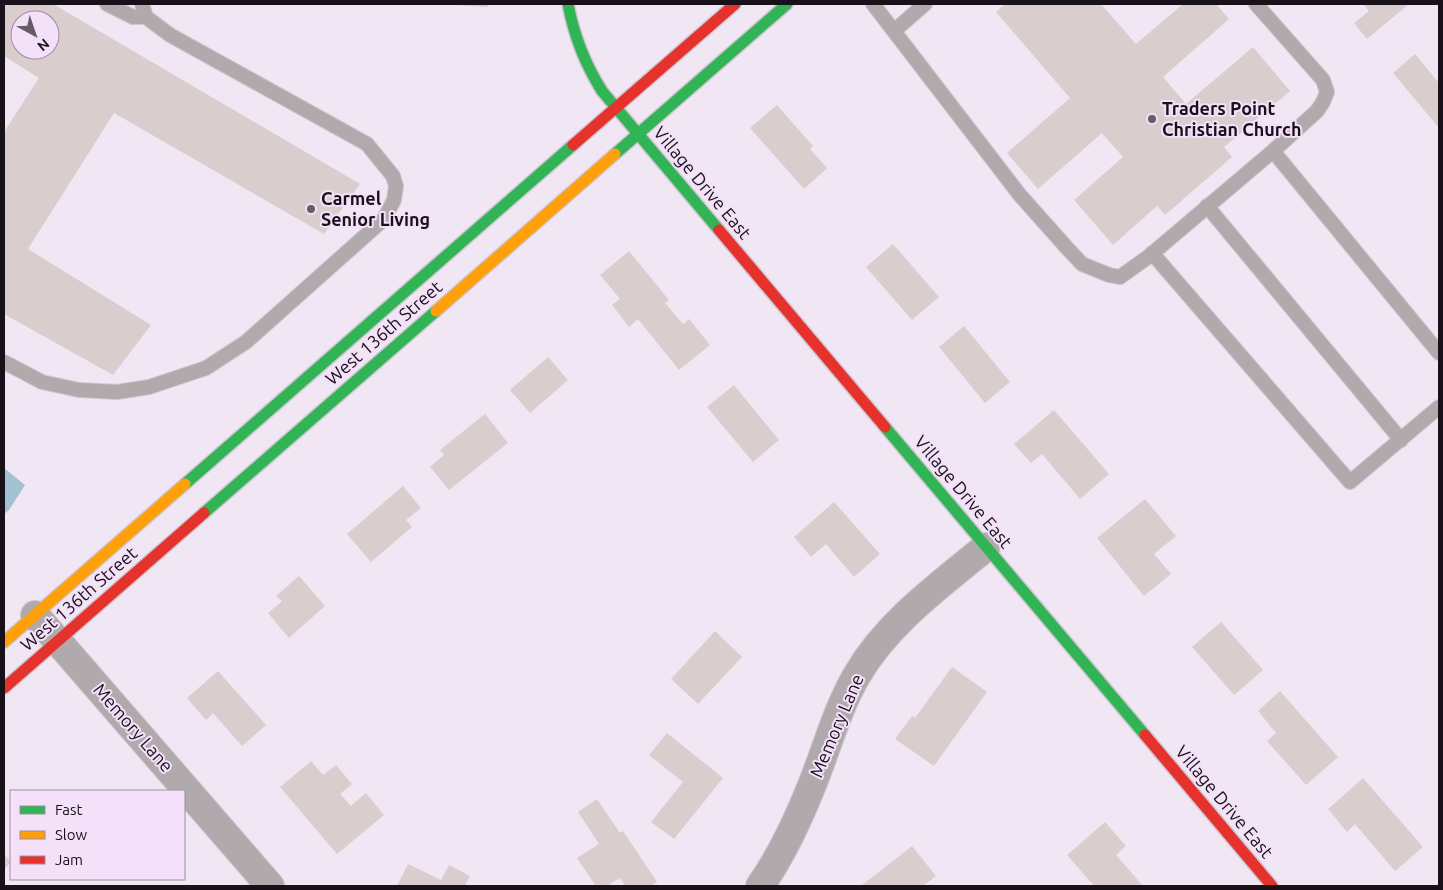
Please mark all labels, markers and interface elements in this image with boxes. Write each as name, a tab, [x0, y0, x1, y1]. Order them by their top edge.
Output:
north arrow	[10, 10, 60, 60]
text: N	[34, 35, 53, 54]
place label: Traders Point Christian Church	[1162, 98, 1301, 139]
marker: Traders Point Christian Church	[1146, 113, 1158, 125]
street label: Village Drive East	[650, 122, 756, 243]
place label: Carmel Senior Living	[321, 188, 430, 229]
marker: Carmel Senior Living	[305, 203, 317, 215]
street label: West 136th Street	[321, 276, 446, 388]
street label: Village Drive East	[911, 431, 1017, 552]
street label: West 136th Street	[16, 542, 141, 654]
street label: Memory Lane	[805, 671, 867, 780]
street label: Memory Lane	[90, 679, 177, 776]
street label: Village Drive East	[1172, 741, 1278, 862]
legend	[10, 790, 185, 880]
text: Fast	[55, 801, 83, 818]
text: Slow	[55, 826, 88, 843]
text: Jam	[55, 851, 83, 868]

